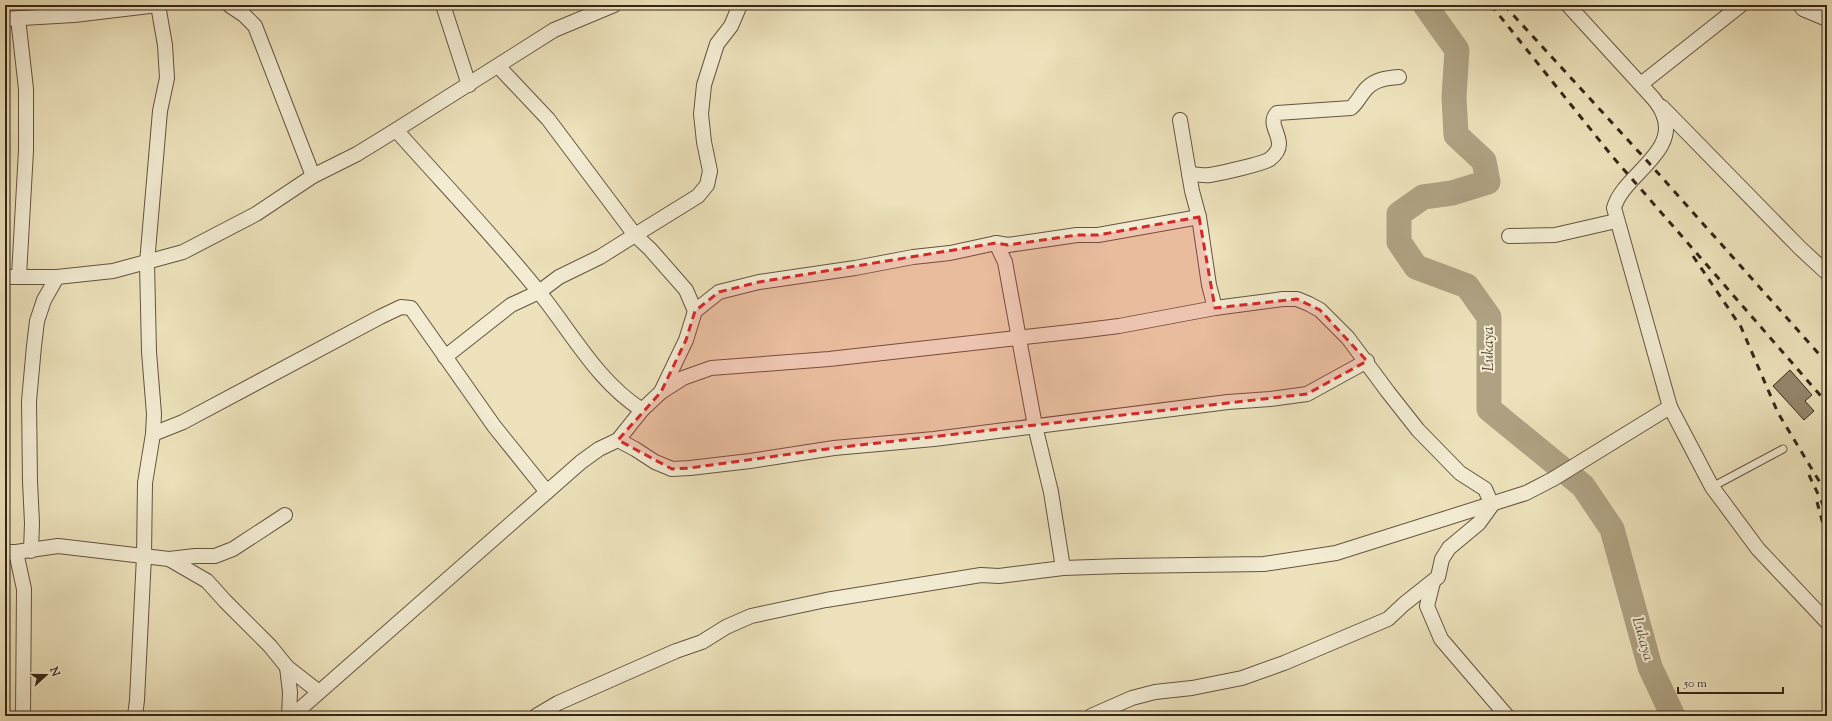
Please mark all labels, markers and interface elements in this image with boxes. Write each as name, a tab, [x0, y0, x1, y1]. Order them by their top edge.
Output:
water label: Lukaya	[1479, 326, 1500, 371]
water label: Lukaya	[1626, 615, 1658, 664]
north arrow	[26, 655, 66, 695]
text: N	[45, 664, 64, 679]
scale bar	[1678, 669, 1783, 695]
text: 50 m	[1683, 675, 1707, 693]

